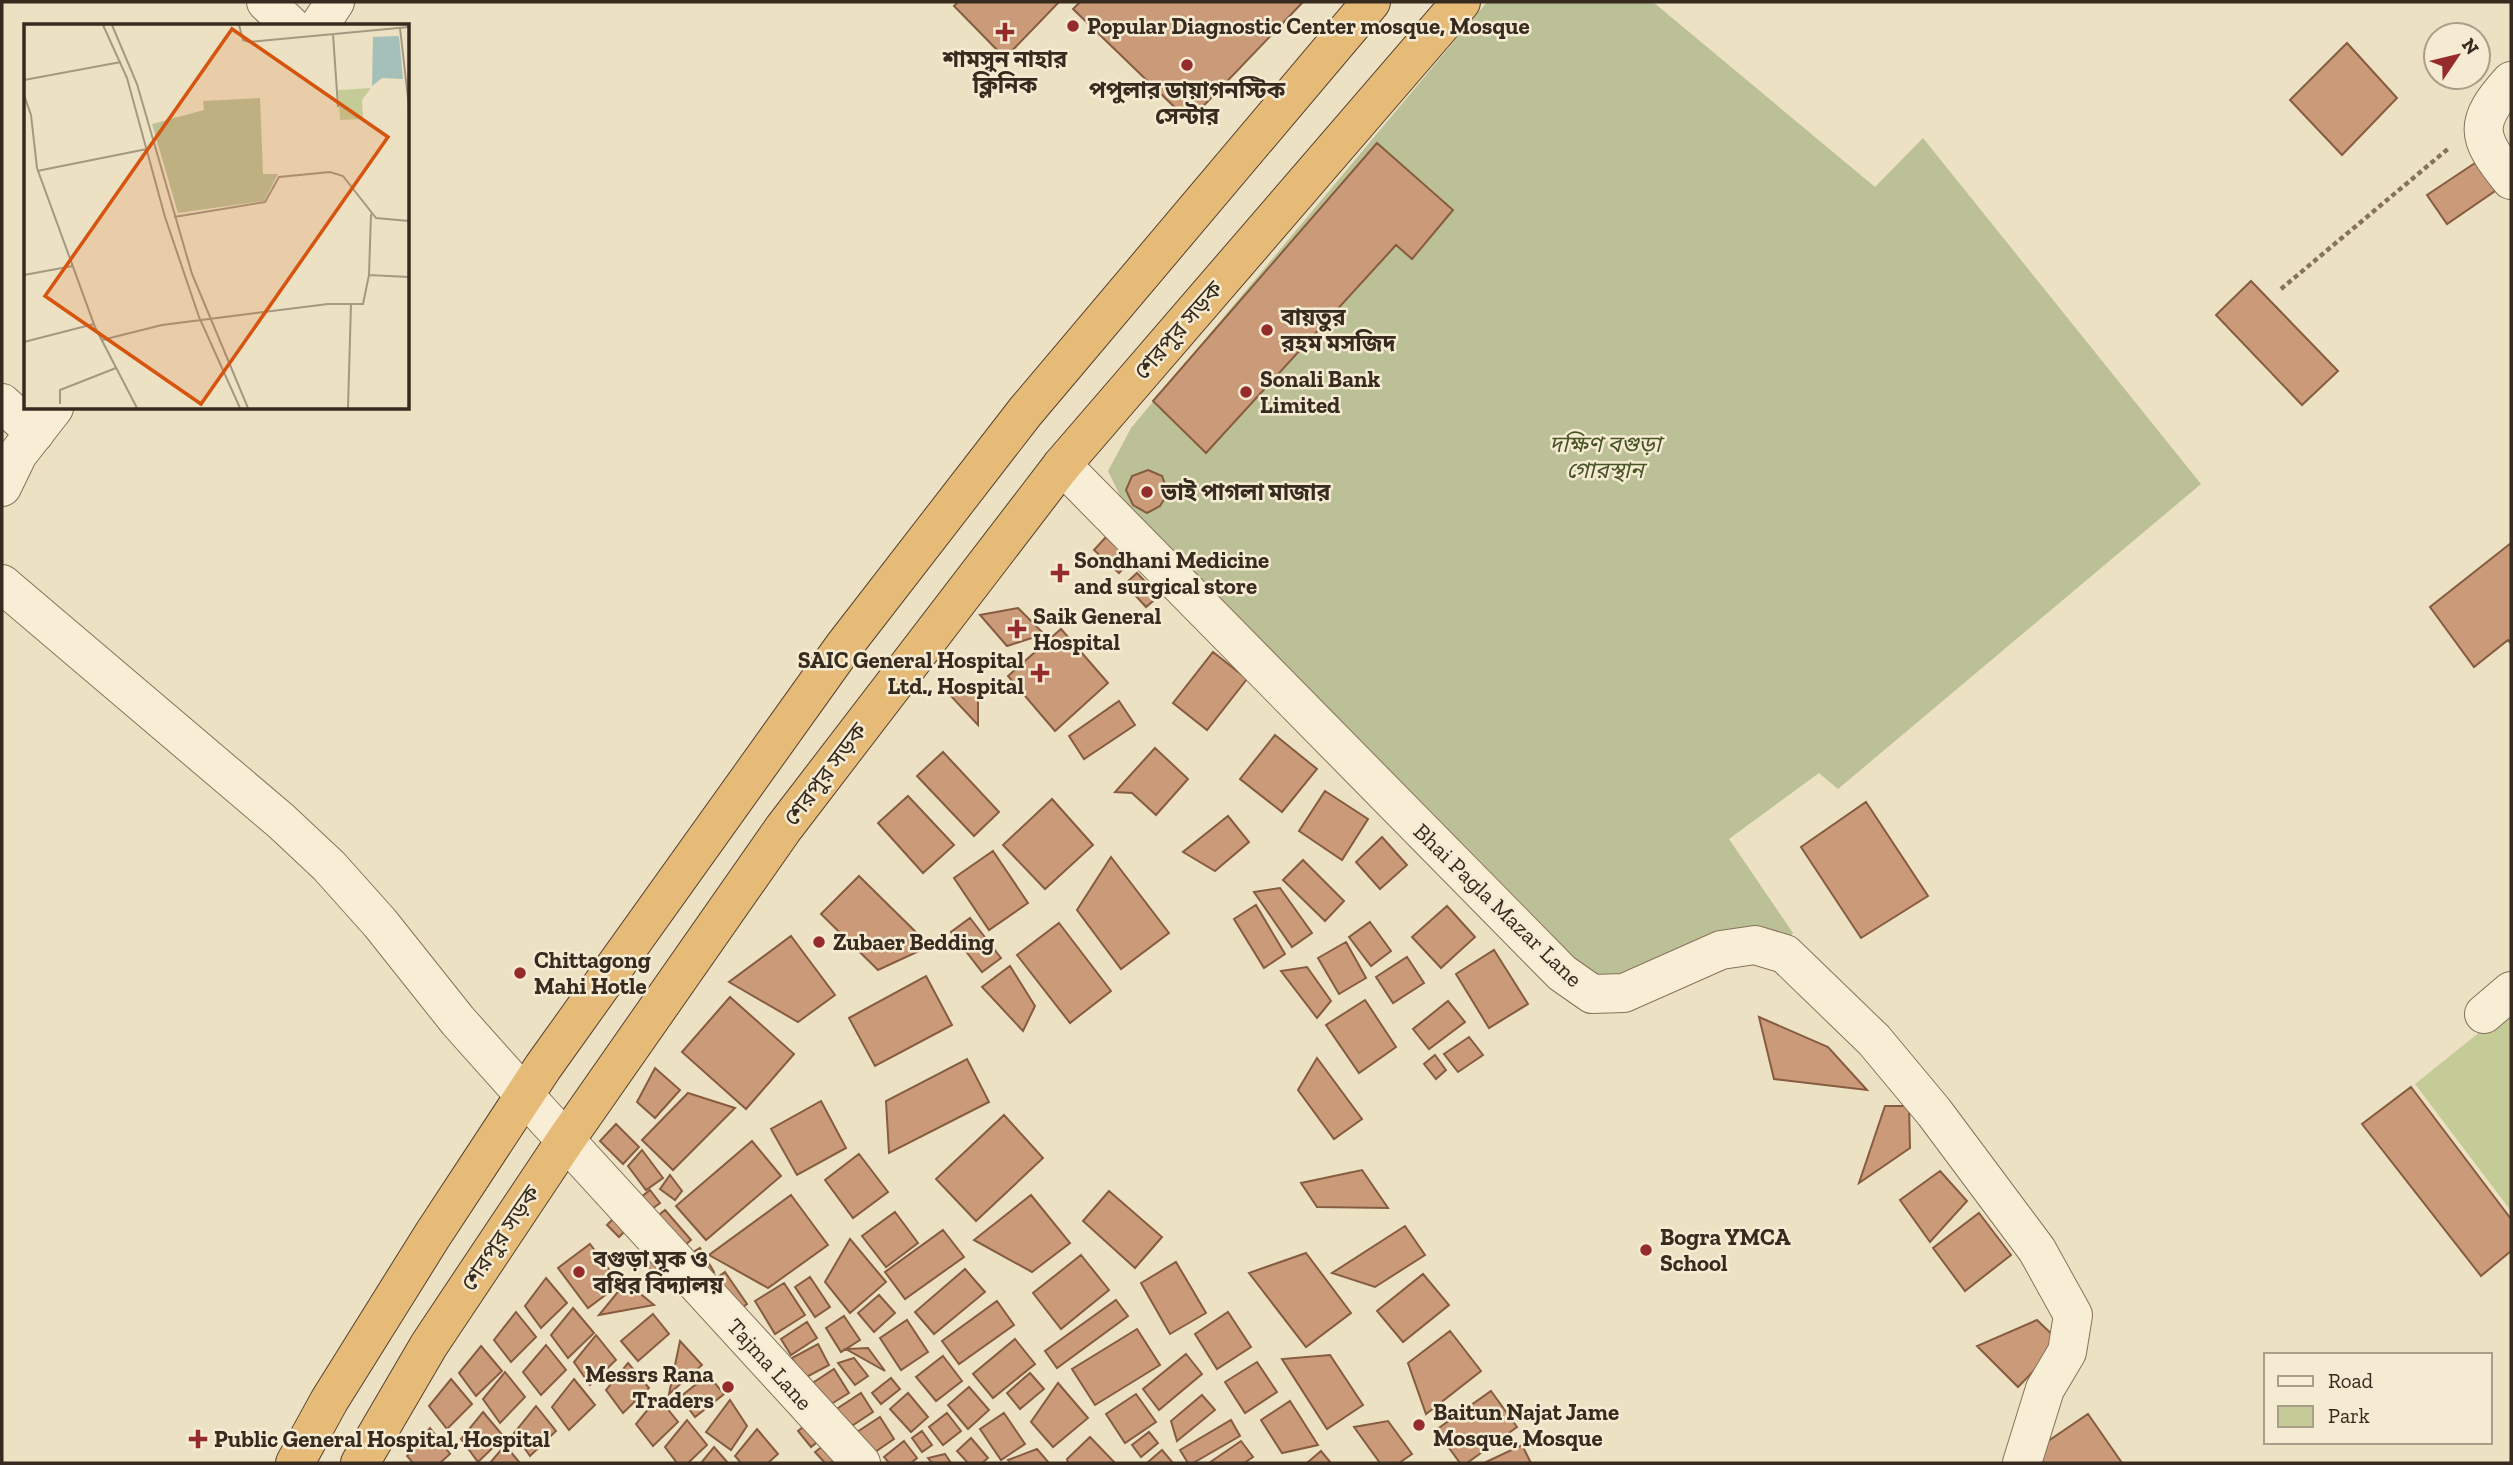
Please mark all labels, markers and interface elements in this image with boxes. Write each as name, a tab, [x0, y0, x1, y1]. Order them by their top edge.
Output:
place label: Popular Diagnostic Center mosque, Mosque	[1087, 12, 1530, 40]
marker: Popular Diagnostic Center mosque, Mosque	[1065, 18, 1081, 34]
north arrow	[2422, 21, 2492, 91]
marker: শামসুন নাহার ক্লিনিক	[995, 22, 1015, 42]
inset map	[24, 24, 410, 410]
text: N	[2457, 34, 2484, 59]
place label: শামসুন নাহার ক্লিনিক	[942, 45, 1068, 99]
marker: পপুলার ডায়াগনস্টিক সেন্টার	[1179, 57, 1195, 73]
place label: পপুলার ডায়াগনস্টিক সেন্টার	[1089, 76, 1285, 130]
street label: শেরপুর সড়ক	[1128, 275, 1229, 385]
place label: বায়তুর রহম মসজিদ	[1280, 303, 1396, 357]
marker: বায়তুর রহম মসজিদ	[1259, 322, 1275, 338]
place label: Sonali Bank Limited	[1260, 365, 1380, 419]
marker: Sonali Bank Limited	[1238, 384, 1254, 400]
park label: দক্ষিণ বগুড়া গোরস্থান	[1549, 430, 1665, 484]
place label: ভাই পাগলা মাজার	[1160, 478, 1331, 506]
marker: ভাই পাগলা মাজার	[1139, 484, 1155, 500]
place label: Sondhani Medicine and surgical store	[1074, 546, 1269, 600]
marker: Sondhani Medicine and surgical store	[1052, 565, 1068, 581]
place label: Saik General Hospital	[1033, 602, 1162, 656]
marker: Saik General Hospital	[1007, 619, 1027, 639]
place label: SAIC General Hospital Ltd., Hospital	[798, 646, 1024, 700]
marker: SAIC General Hospital Ltd., Hospital	[1030, 663, 1050, 683]
street label: শেরপুর সড়ক	[777, 717, 873, 831]
street label: Bhai Pagla Mazar Lane	[1408, 817, 1588, 993]
place label: Zubaer Bedding	[833, 928, 994, 956]
marker: Zubaer Bedding	[811, 934, 827, 950]
place label: Chittagong Mahi Hotle	[534, 946, 651, 1000]
marker: Chittagong Mahi Hotle	[512, 965, 528, 981]
street label: শেরপুর সড়ক	[454, 1179, 546, 1296]
place label: Bogra YMCA School	[1660, 1223, 1791, 1277]
marker: Bogra YMCA School	[1638, 1242, 1654, 1258]
place label: বগুড়া মূক ও বধির বিদ্যালয়	[592, 1245, 724, 1299]
marker: বগুড়া মূক ও বধির বিদ্যালয়	[571, 1264, 587, 1280]
street label: Tajma Lane	[721, 1312, 819, 1416]
legend	[2264, 1353, 2492, 1444]
place label: Messrs Rana Traders	[585, 1360, 714, 1414]
text: Road	[2328, 1368, 2374, 1393]
marker: Messrs Rana Traders	[720, 1379, 736, 1395]
place label: Baitun Najat Jame Mosque, Mosque	[1433, 1398, 1619, 1452]
text: Park	[2328, 1403, 2370, 1428]
marker: Baitun Najat Jame Mosque, Mosque	[1411, 1417, 1427, 1433]
place label: Public General Hospital, Hospital	[214, 1425, 550, 1453]
marker: Public General Hospital, Hospital	[188, 1429, 208, 1449]

